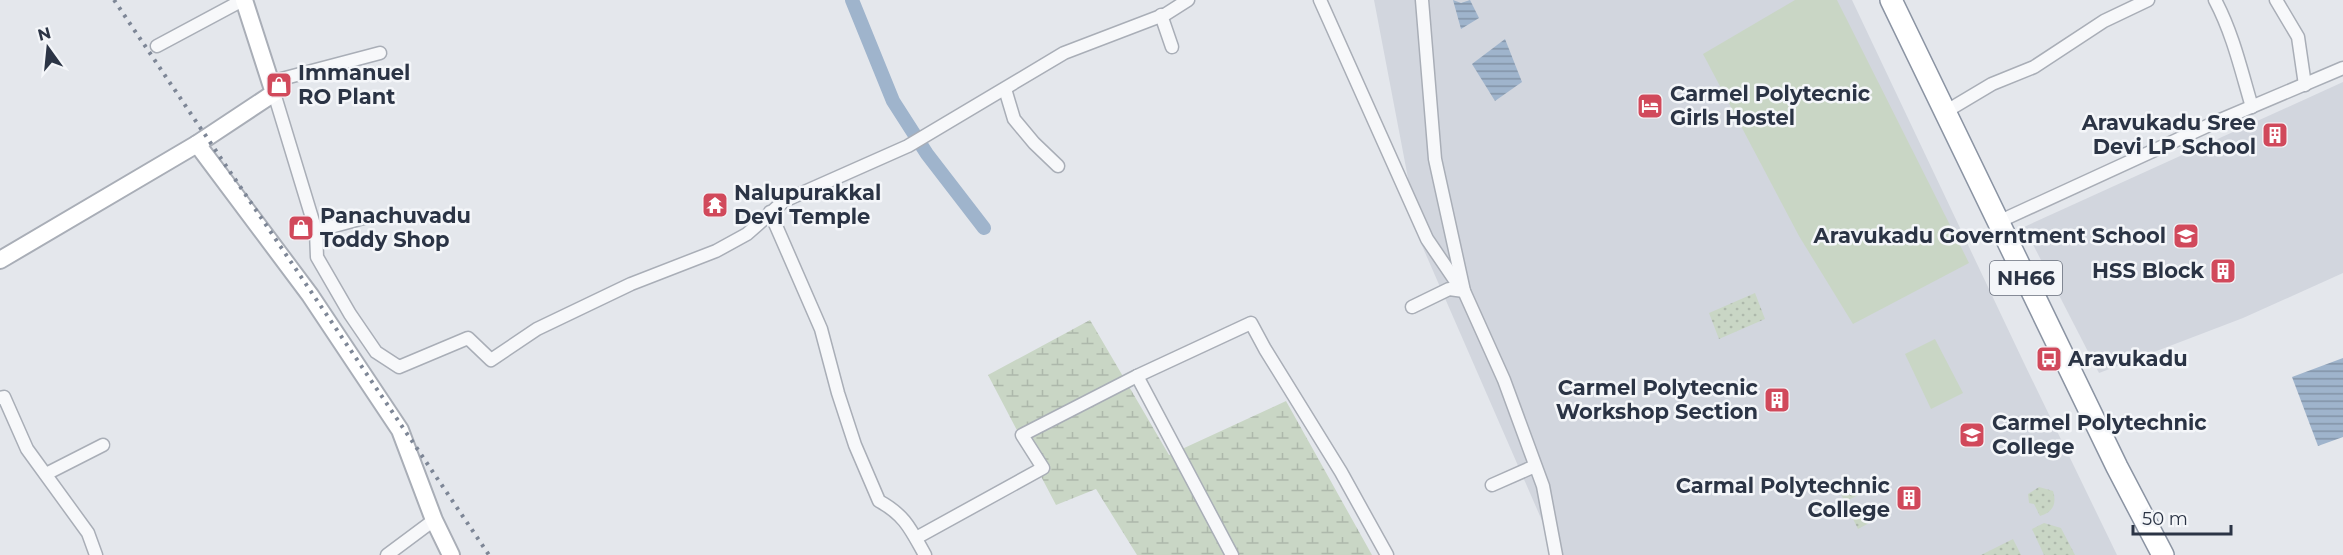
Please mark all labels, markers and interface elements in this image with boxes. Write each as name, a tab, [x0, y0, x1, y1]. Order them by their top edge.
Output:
north arrow	[18, 18, 78, 78]
text: N	[36, 23, 53, 45]
place label: Immanuel RO Plant	[298, 60, 410, 109]
shop icon: Immanuel RO Plant	[264, 70, 294, 100]
place label: Carmel Polytecnic Girls Hostel	[1670, 81, 1871, 130]
hotel icon: Carmel Polytecnic Girls Hostel	[1635, 91, 1665, 121]
place label: Aravukadu Sree Devi LP School	[2081, 110, 2256, 159]
building icon: Aravukadu Sree Devi LP School	[2260, 120, 2290, 150]
place label: Nalupurakkal Devi Temple	[734, 180, 881, 229]
temple icon: Nalupurakkal Devi Temple	[700, 190, 730, 220]
place label: Panachuvadu Toddy Shop	[320, 203, 471, 252]
shop icon: Panachuvadu Toddy Shop	[286, 213, 316, 243]
school or university icon: Aravukadu Governtment School	[2171, 221, 2201, 251]
place label: Aravukadu Governtment School	[1813, 223, 2166, 248]
building icon: HSS Block	[2208, 256, 2238, 286]
place label: HSS Block	[2092, 258, 2204, 283]
road number: NH66	[1990, 261, 2062, 295]
bus stop icon: Aravukadu	[2034, 344, 2064, 374]
place label: Aravukadu	[2067, 346, 2188, 371]
place label: Carmel Polytecnic Workshop Section	[1556, 375, 1759, 424]
building icon: Carmel Polytecnic Workshop Section	[1762, 385, 1792, 415]
place label: Carmel Polytechnic College	[1992, 410, 2207, 459]
school or university icon: Carmel Polytechnic College	[1957, 420, 1987, 450]
place label: Carmal Polytechnic College	[1676, 473, 1891, 522]
building icon: Carmal Polytechnic College	[1894, 483, 1924, 513]
scale bar	[2133, 498, 2230, 536]
text: 50 m	[2142, 508, 2188, 530]

